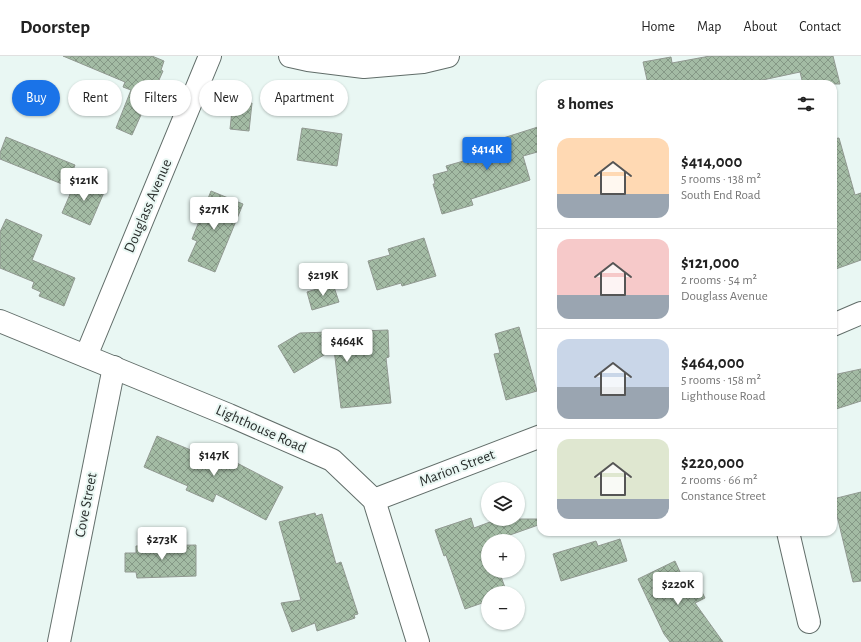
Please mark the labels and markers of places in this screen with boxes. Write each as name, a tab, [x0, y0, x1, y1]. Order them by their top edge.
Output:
pin: $414K	[459, 137, 515, 171]
pin: $121K	[56, 168, 112, 202]
pin: $271K	[186, 197, 242, 231]
pin: $219K	[295, 263, 351, 297]
pin: $464K	[319, 329, 375, 363]
pin: $147K	[186, 443, 242, 477]
pin: $273K	[134, 527, 190, 561]
pin: $220K	[650, 572, 706, 606]

